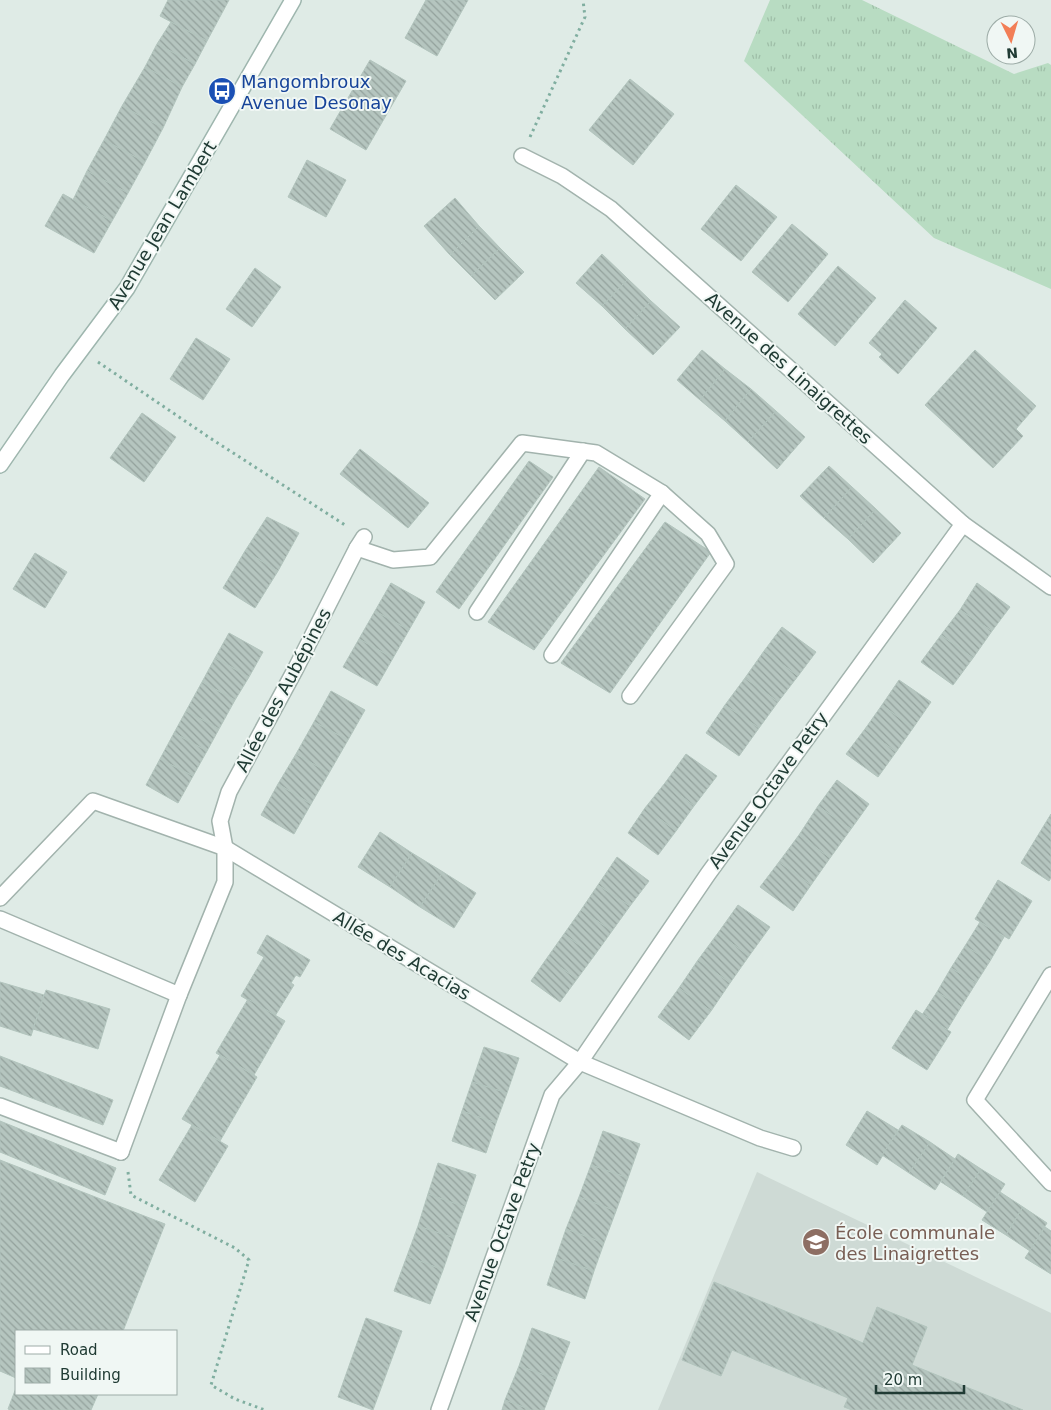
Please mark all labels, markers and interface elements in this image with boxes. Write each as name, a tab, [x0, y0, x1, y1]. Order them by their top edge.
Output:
north arrow	[986, 15, 1036, 65]
text: N	[1006, 44, 1019, 61]
place label: Mangombroux Avenue Desonay	[241, 71, 392, 113]
bus stop icon: Mangombroux Avenue Desonay	[207, 76, 237, 106]
street label: Avenue Jean Lambert	[103, 137, 221, 313]
street label: Avenue des Linaigrettes	[701, 288, 877, 448]
street label: Allée des Aubépines	[231, 605, 335, 775]
street label: Avenue Octave Petry	[704, 707, 832, 872]
street label: Allée des Acacias	[330, 906, 474, 1004]
street label: Avenue Octave Petry	[460, 1139, 544, 1324]
place label: École communale des Linaigrettes	[835, 1222, 995, 1264]
school or university icon: École communale des Linaigrettes	[801, 1227, 831, 1257]
legend	[15, 1330, 178, 1395]
text: Road	[60, 1341, 98, 1359]
scale bar	[876, 1362, 964, 1394]
text: Building	[60, 1366, 121, 1384]
text: 20 m	[884, 1371, 922, 1389]

